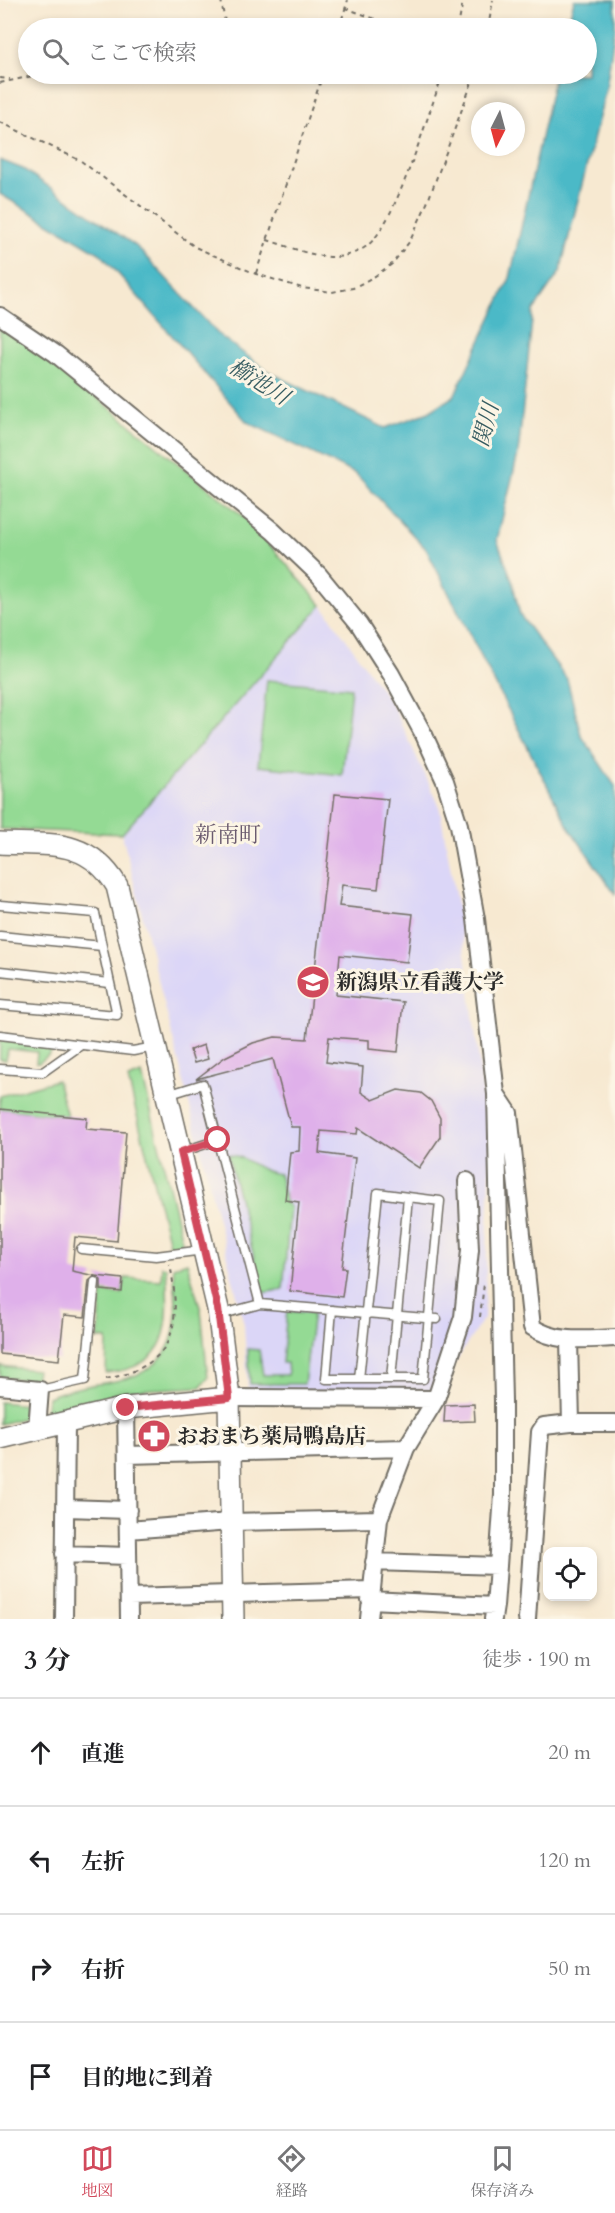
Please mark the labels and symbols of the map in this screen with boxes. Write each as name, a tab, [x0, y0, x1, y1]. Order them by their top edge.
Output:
north arrow	[471, 102, 525, 156]
water label: 櫛池川	[223, 352, 297, 413]
water label: 関川	[466, 398, 507, 450]
district label: 新南町	[195, 820, 261, 850]
school or university icon: 新潟県立看護大学	[295, 964, 331, 1000]
place label: 新潟県立看護大学	[336, 968, 504, 997]
route start	[204, 1126, 230, 1152]
route end	[112, 1394, 138, 1420]
pharmacy icon: おおまち薬局鴨島店	[136, 1418, 172, 1454]
place label: おおまち薬局鴨島店	[177, 1422, 366, 1451]

